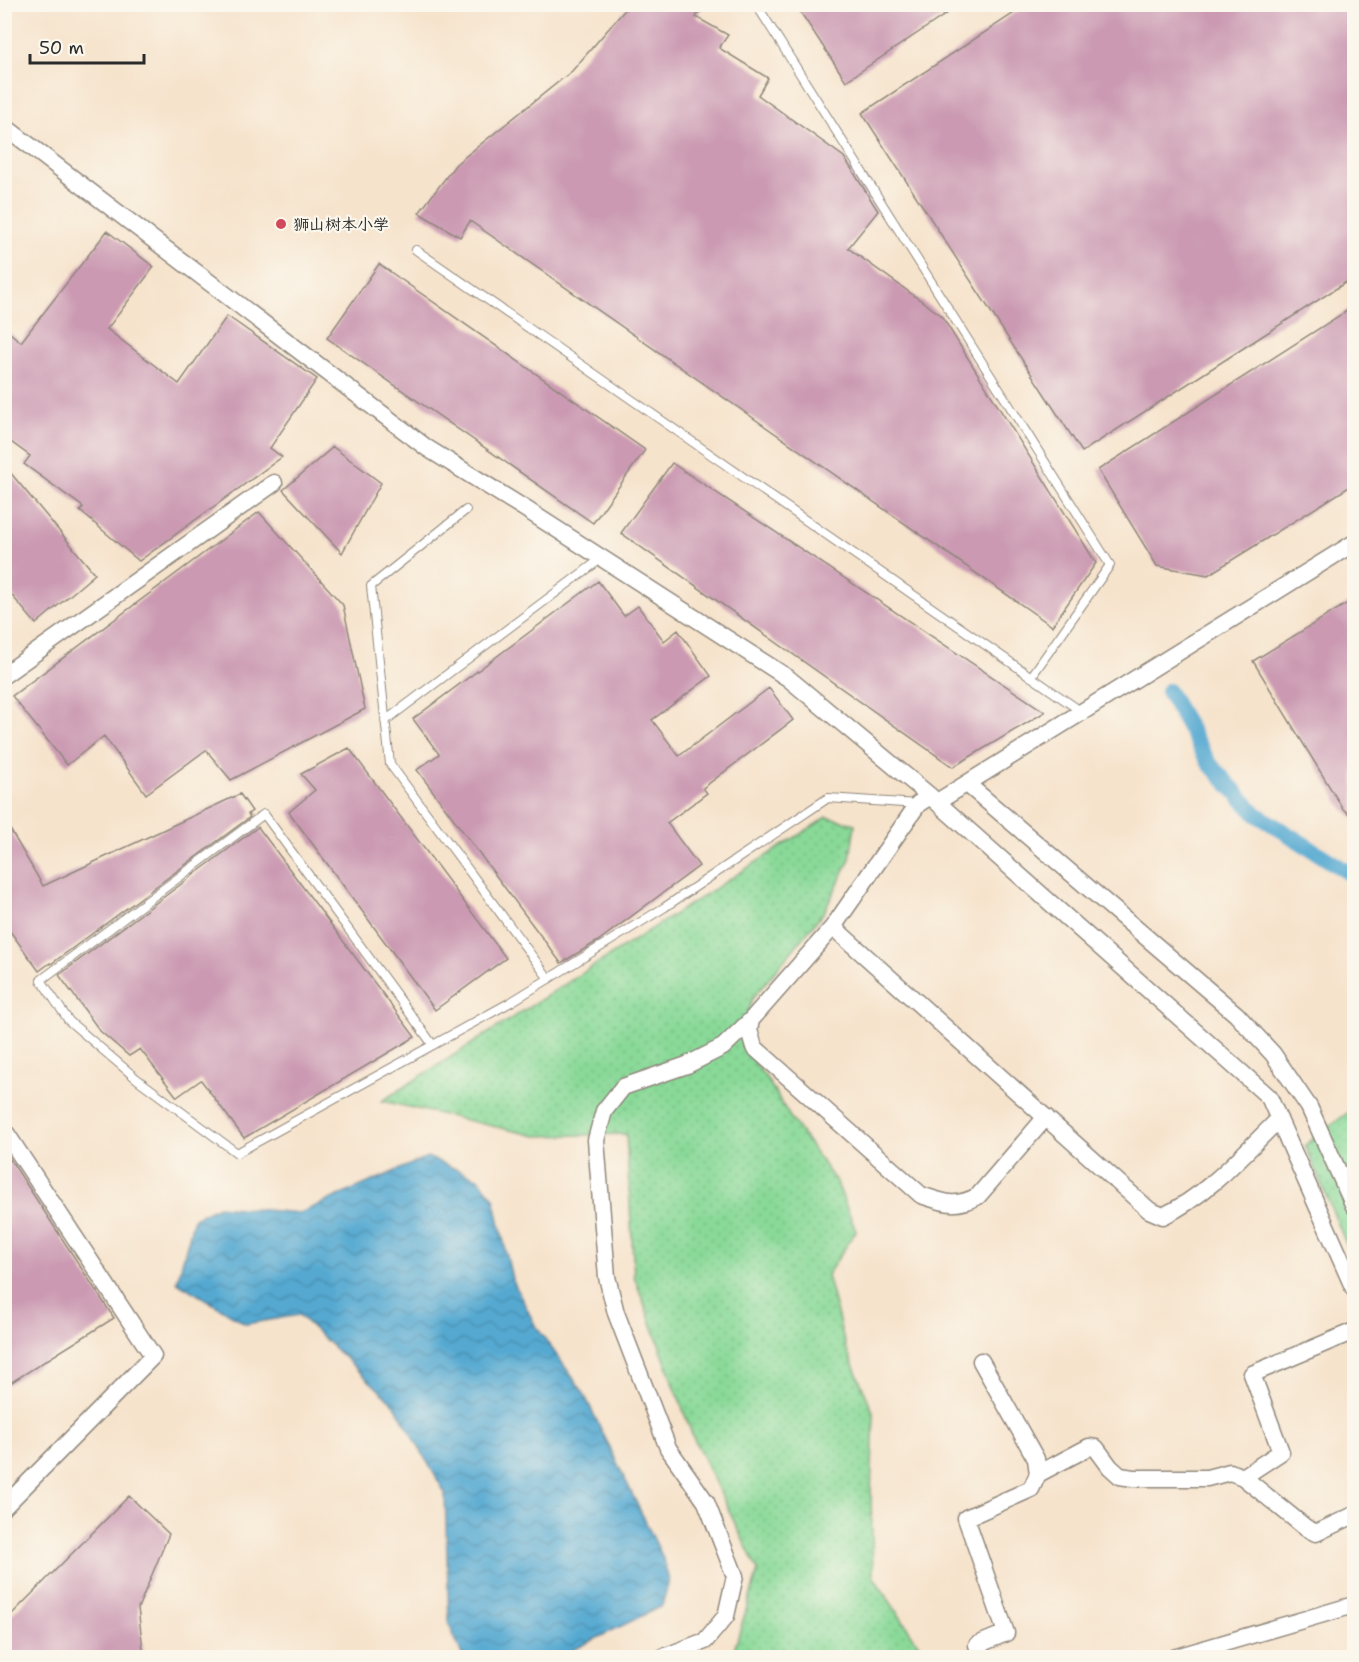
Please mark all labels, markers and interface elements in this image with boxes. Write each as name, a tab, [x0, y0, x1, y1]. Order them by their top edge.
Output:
scale bar	[30, 27, 144, 65]
text: 50 m	[39, 36, 84, 60]
place label: 狮山树本小学	[293, 214, 389, 235]
marker: 狮山树本小学	[274, 217, 288, 231]

